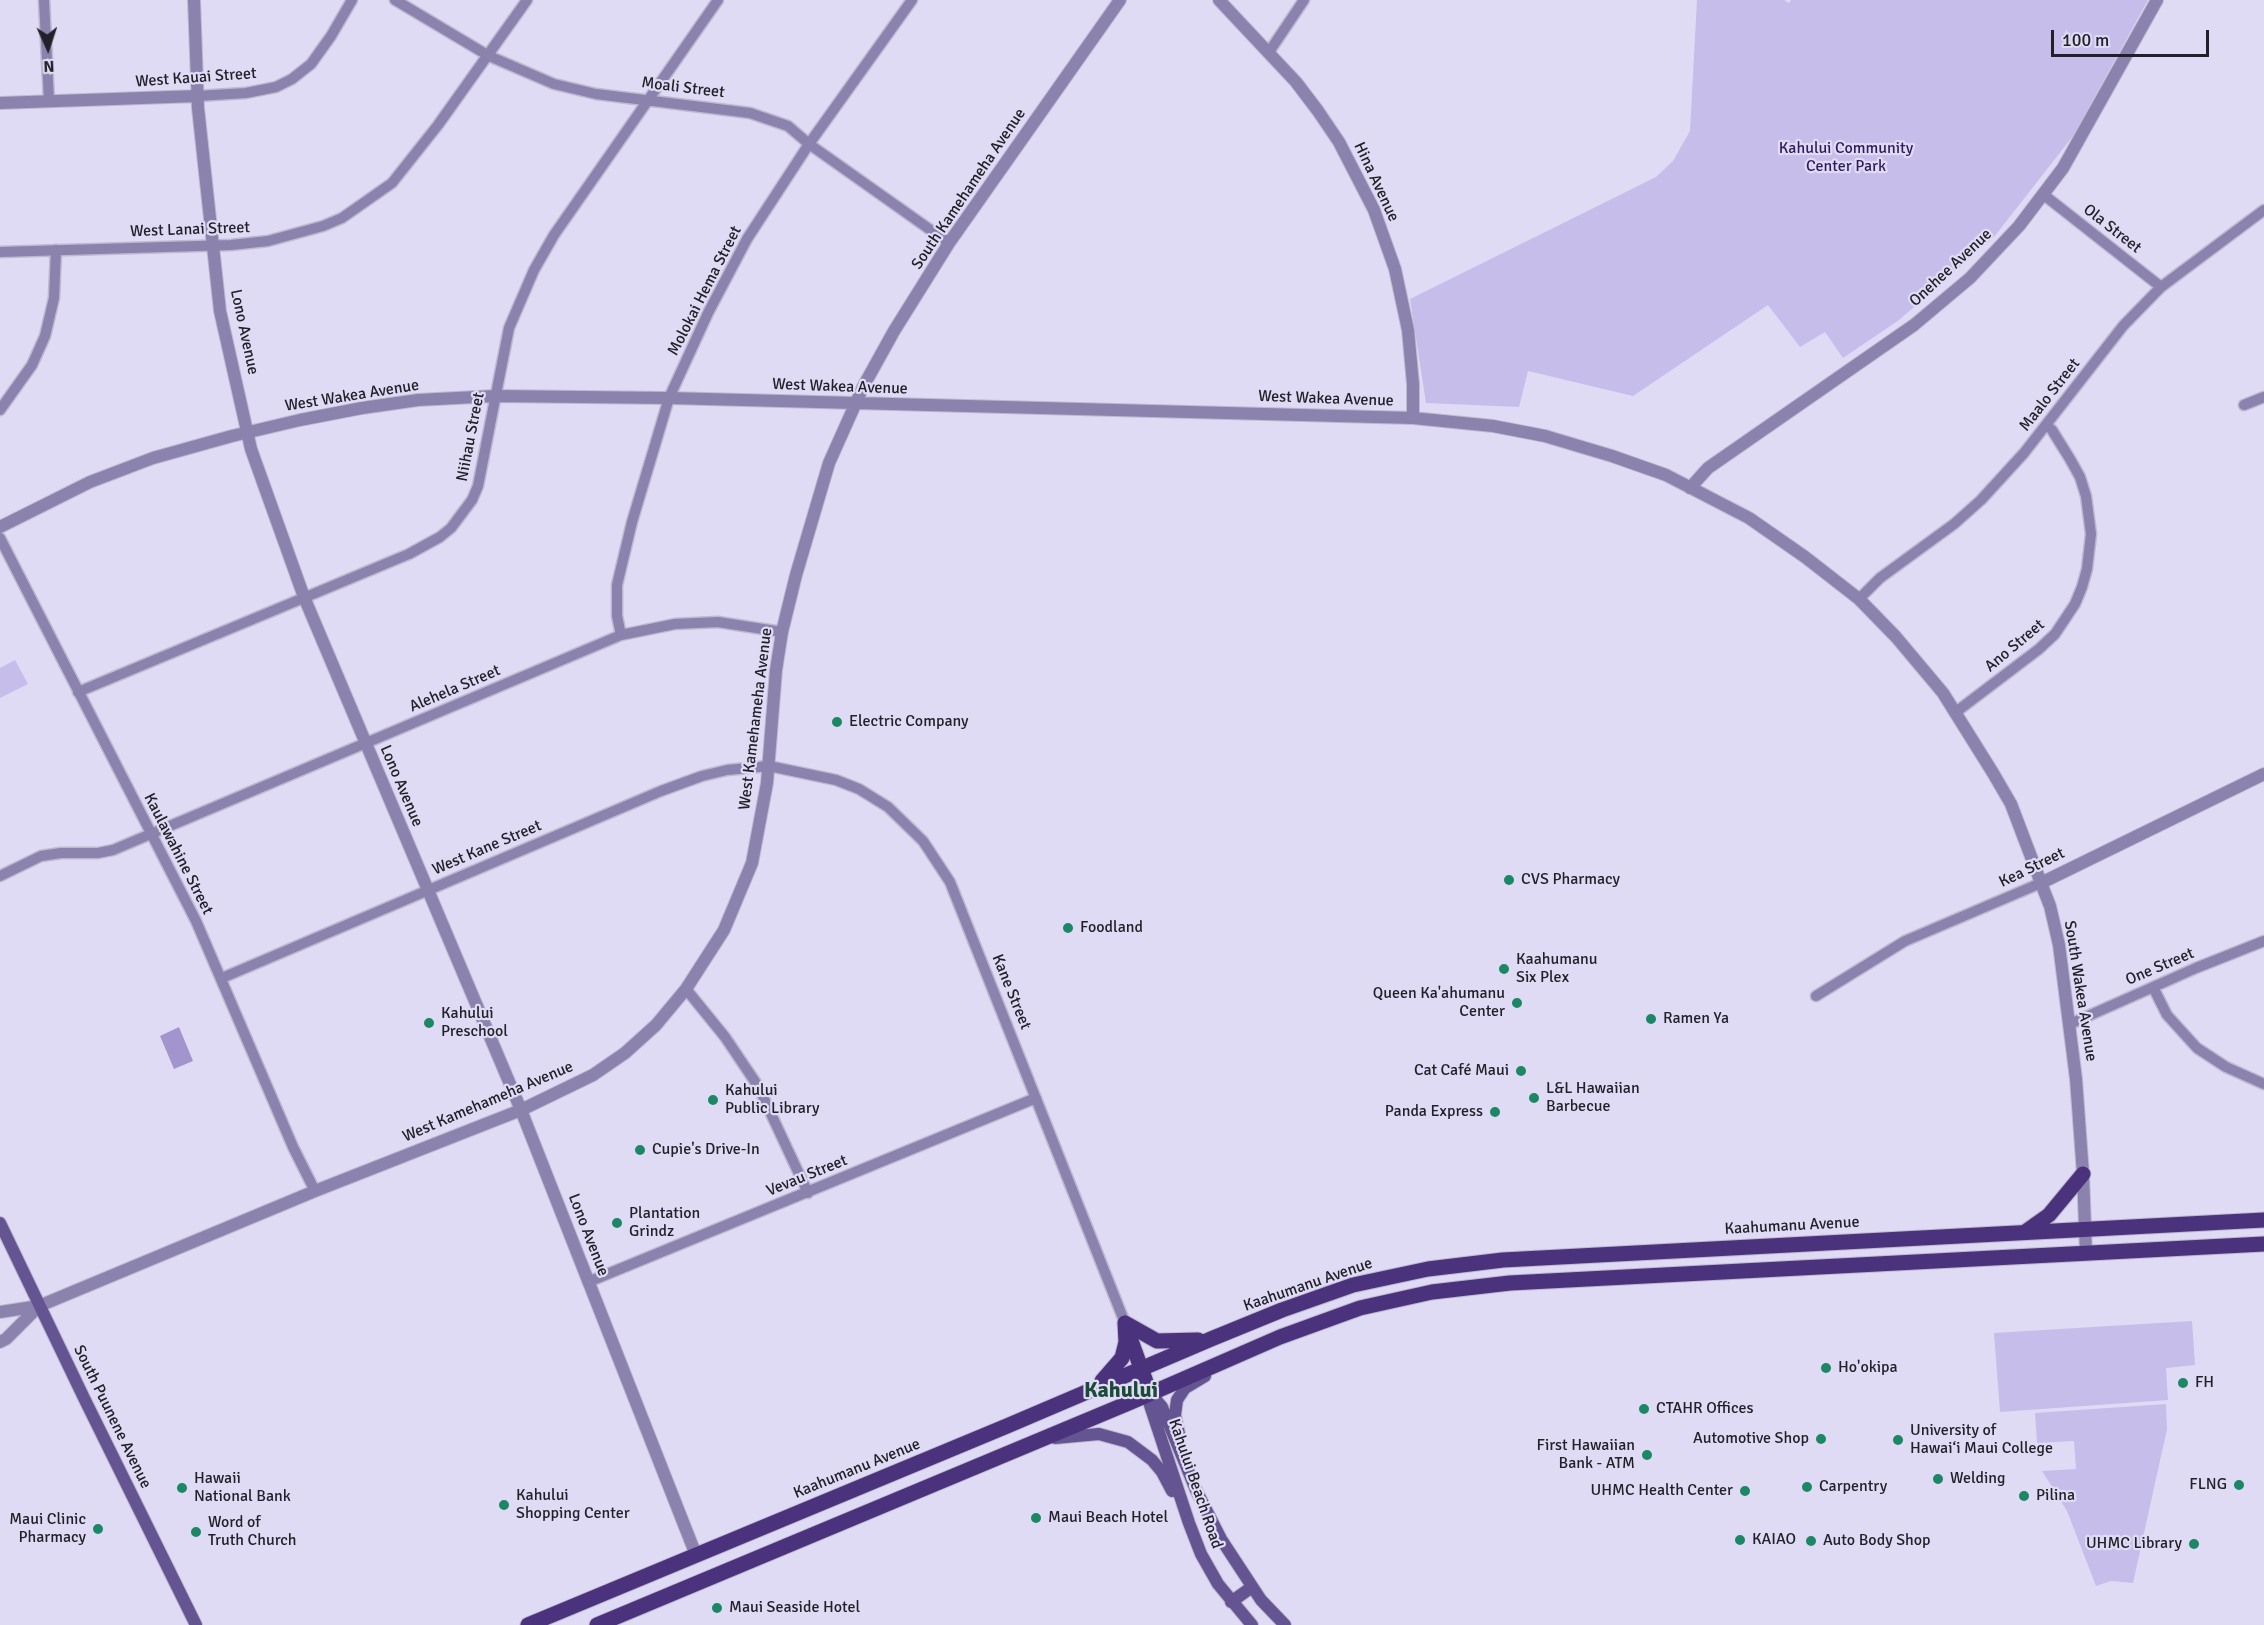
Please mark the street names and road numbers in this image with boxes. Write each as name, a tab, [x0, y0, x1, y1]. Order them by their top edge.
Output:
street label: West Kauai Street	[135, 64, 257, 92]
street label: Moali Street	[640, 73, 726, 103]
street label: South Kamehameha Avenue	[908, 105, 1030, 273]
street label: Hina Avenue	[1349, 139, 1403, 225]
street label: Ola Street	[2079, 200, 2145, 258]
street label: West Lanai Street	[130, 218, 250, 242]
street label: Molokai Hema Street	[664, 223, 746, 359]
street label: Onehee Avenue	[1906, 225, 1996, 311]
street label: Lono Avenue	[226, 288, 262, 376]
street label: Maalo Street	[2016, 355, 2084, 435]
street label: West Wakea Avenue	[772, 375, 908, 399]
street label: West Wakea Avenue	[284, 376, 420, 416]
street label: West Wakea Avenue	[1258, 387, 1394, 411]
street label: Niihau Street	[453, 391, 489, 483]
street label: Ano Street	[1981, 615, 2049, 677]
street label: West Kamehameha Avenue	[735, 627, 777, 811]
street label: Alehela Street	[407, 661, 503, 717]
street label: Lono Avenue	[375, 742, 427, 830]
street label: Kaulawahine Street	[139, 790, 217, 918]
street label: West Kane Street	[430, 816, 544, 880]
street label: Kea Street	[1996, 844, 2068, 892]
street label: South Wakea Avenue	[2059, 919, 2101, 1063]
street label: One Street	[2123, 944, 2197, 990]
street label: Kane Street	[987, 952, 1035, 1032]
street label: West Kamehameha Avenue	[400, 1057, 576, 1147]
street label: Vevau Street	[764, 1151, 850, 1201]
street label: Lono Avenue	[563, 1191, 613, 1279]
street label: Kaahumanu Avenue	[1724, 1213, 1860, 1239]
street label: Kaahumanu Avenue	[1241, 1254, 1375, 1316]
street label: South Puunene Avenue	[69, 1342, 155, 1492]
street label: Kahului Beach Road	[1164, 1417, 1226, 1551]
street label: Kaahumanu Avenue	[791, 1435, 923, 1503]

